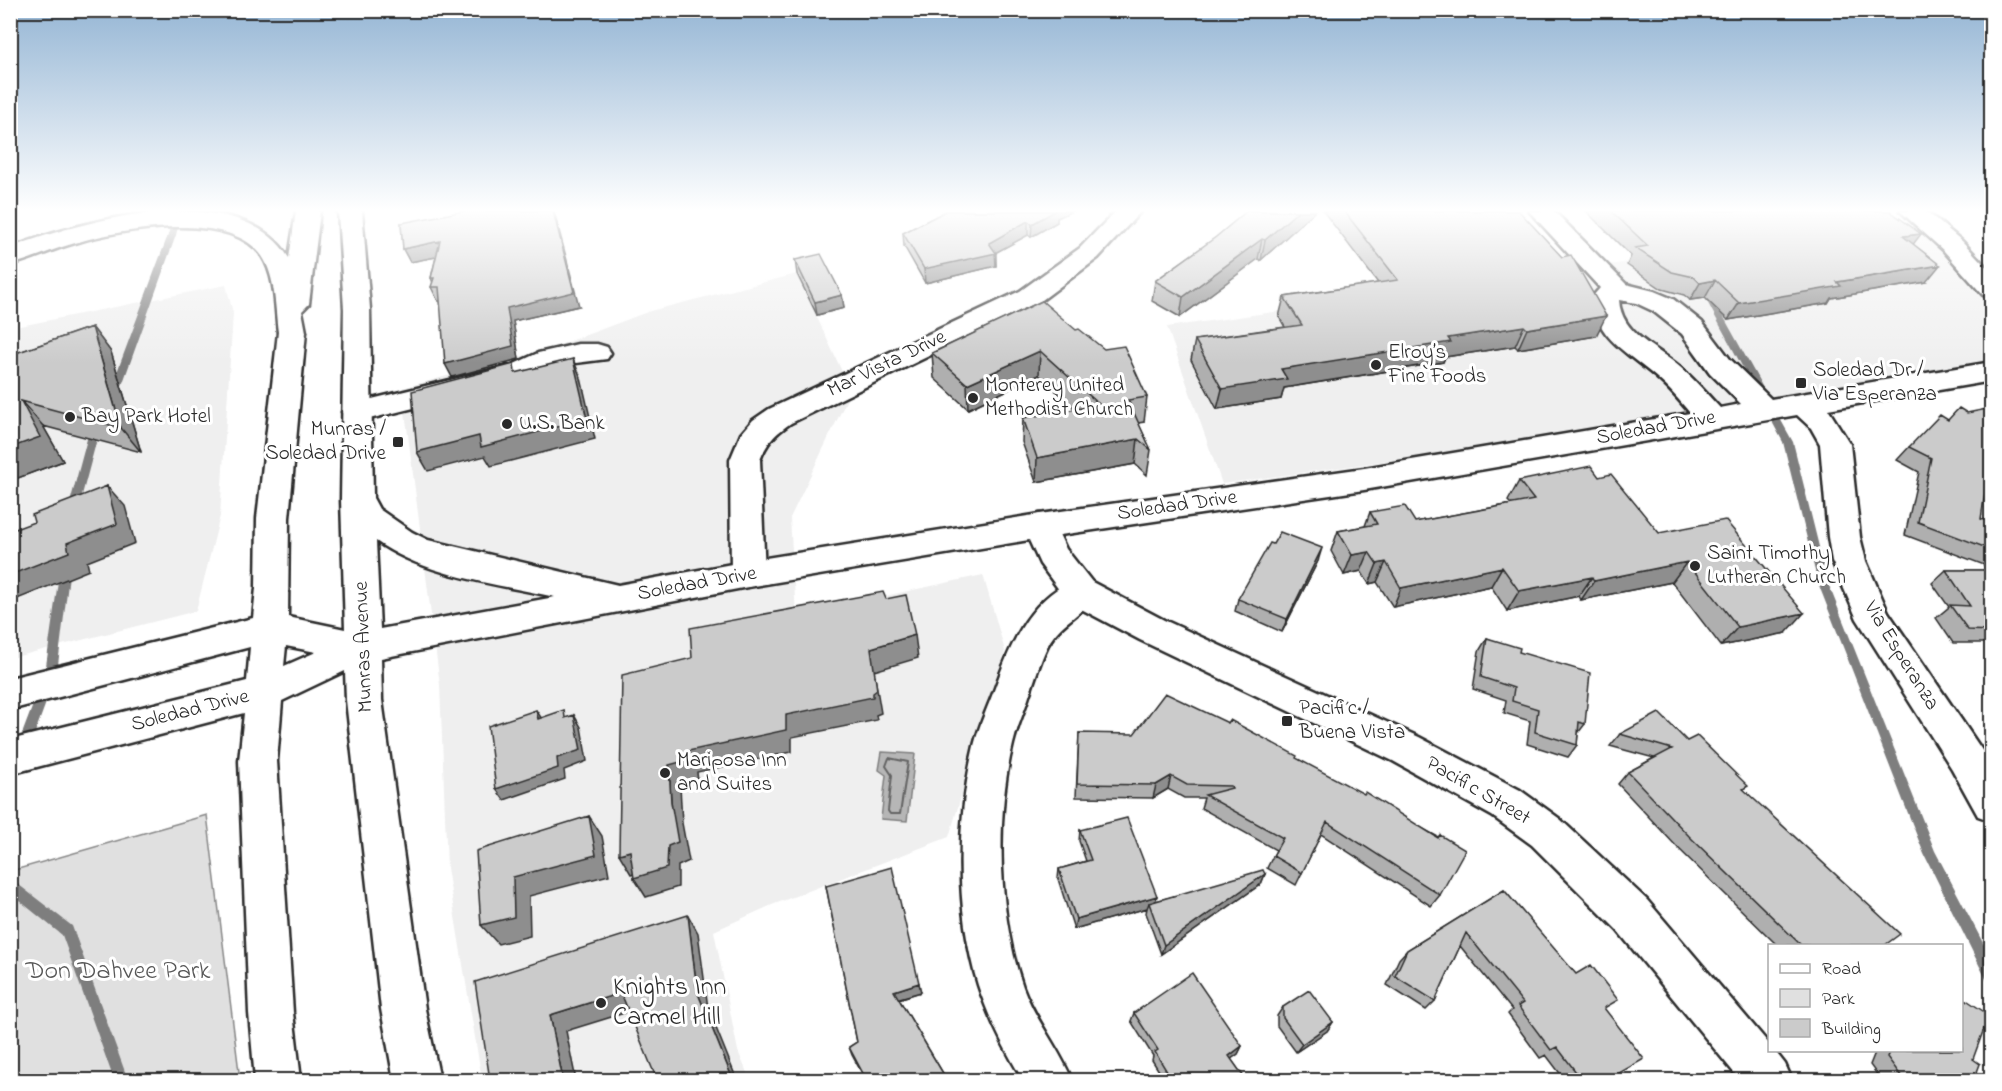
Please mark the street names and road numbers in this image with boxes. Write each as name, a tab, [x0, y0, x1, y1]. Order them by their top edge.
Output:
street label: Mar Vista Drive	[823, 322, 952, 406]
street label: Soledad Drive	[1594, 403, 1719, 453]
street label: Soledad Drive	[1115, 483, 1239, 529]
street label: Soledad Drive	[635, 559, 760, 609]
street label: Munras Avenue	[347, 580, 381, 713]
street label: Via Esperanza	[1855, 595, 1947, 716]
street label: Soledad Drive	[128, 682, 253, 740]
street label: Pacific Street	[1420, 749, 1536, 833]

